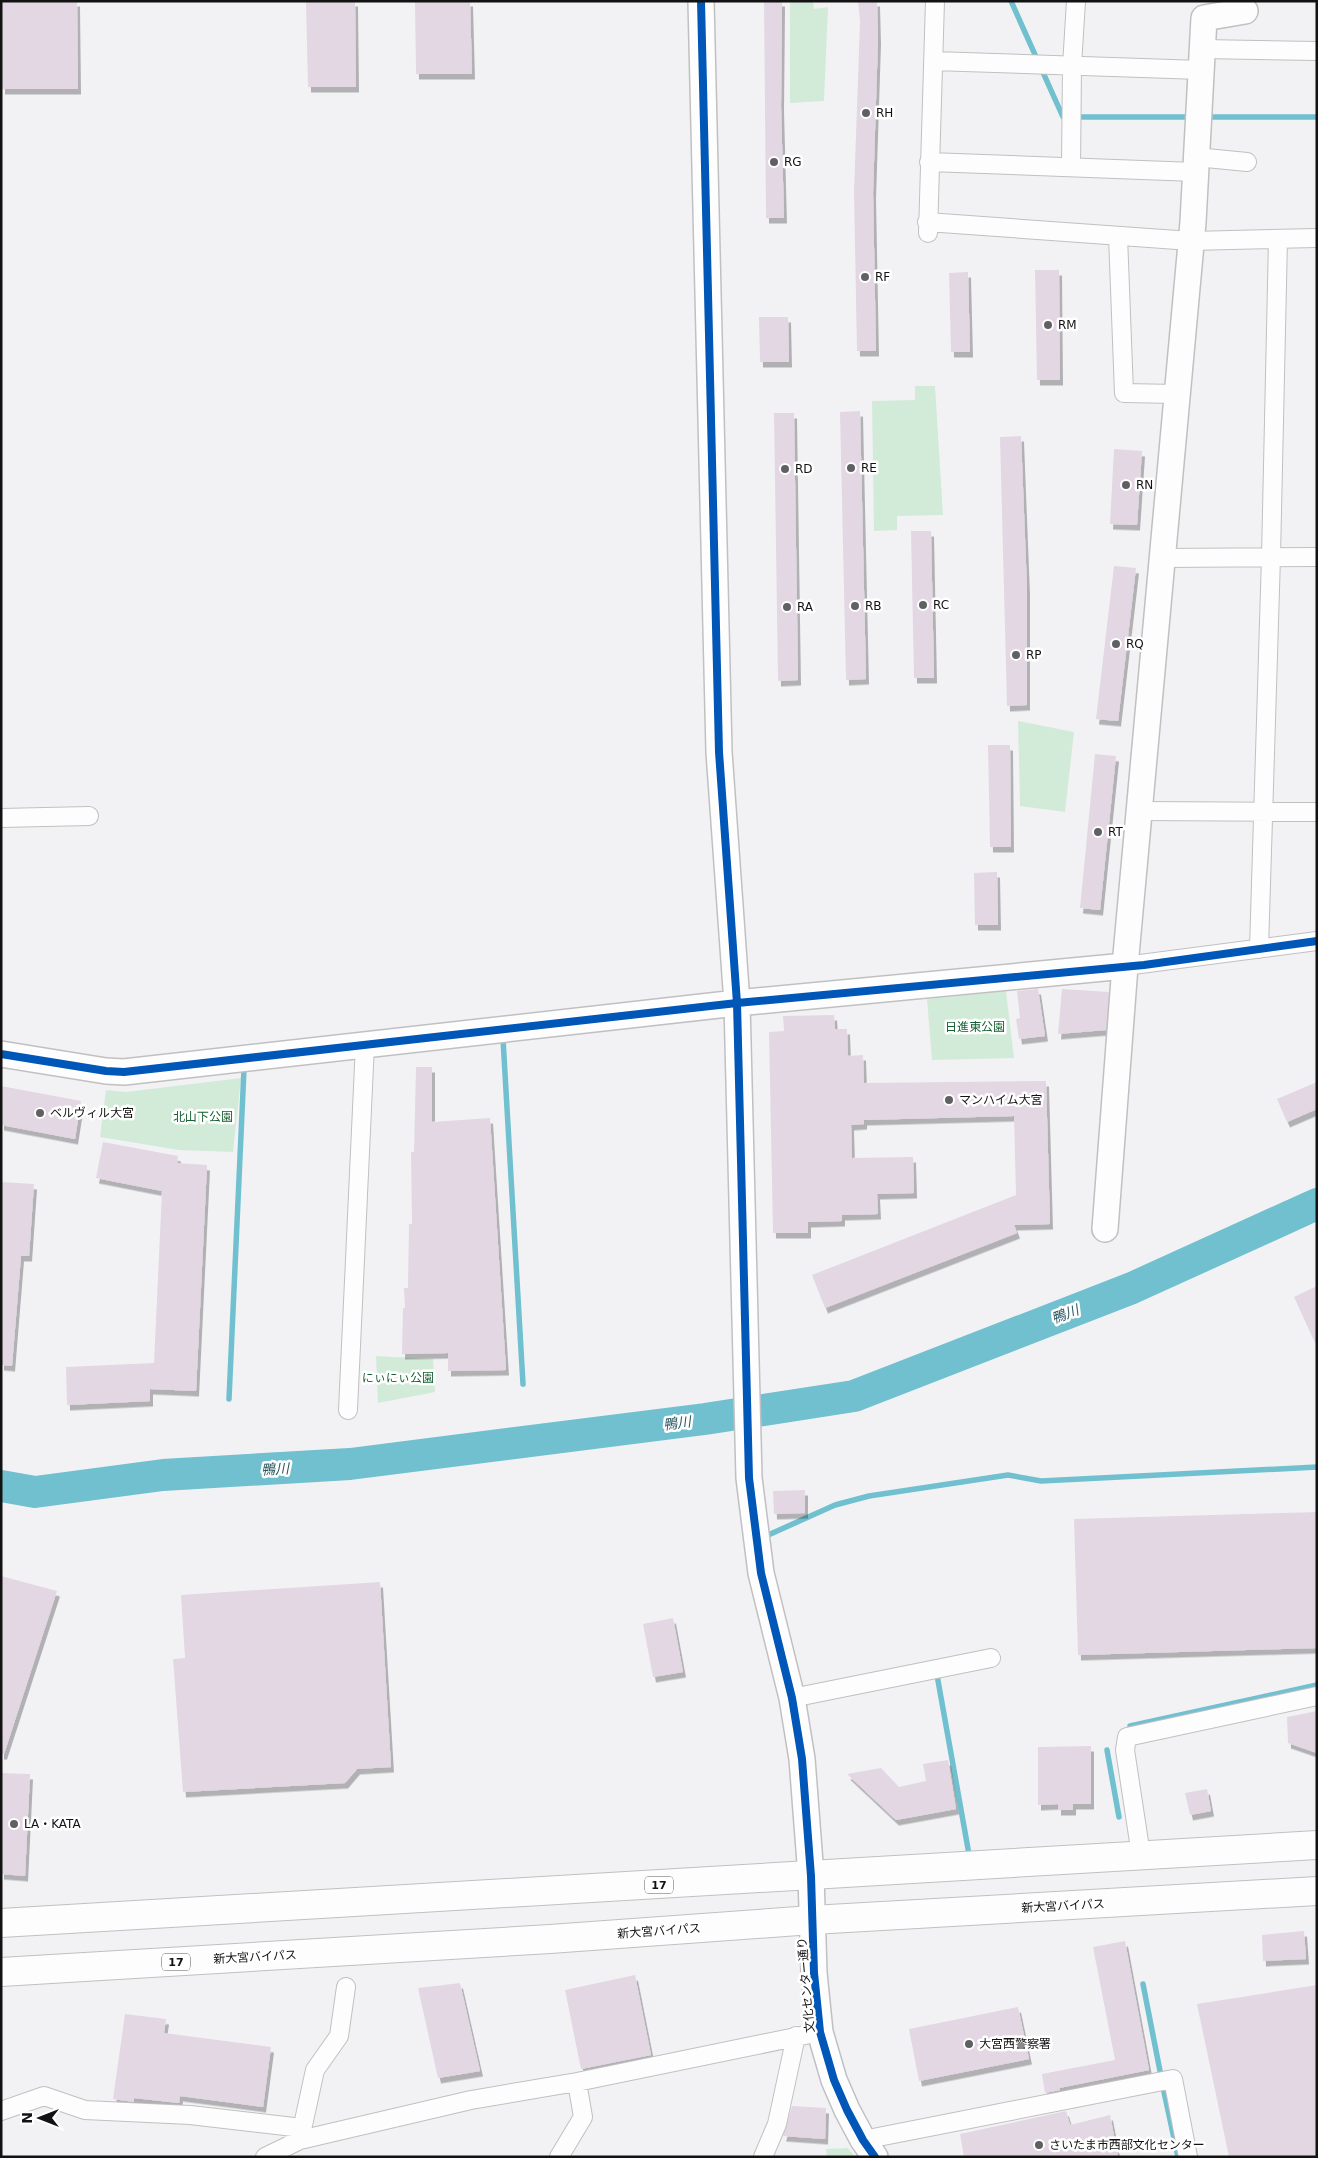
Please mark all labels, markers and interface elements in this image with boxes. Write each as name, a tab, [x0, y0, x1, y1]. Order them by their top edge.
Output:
place label: RH	[876, 106, 893, 120]
marker: RH	[860, 107, 872, 119]
place label: RG	[784, 155, 802, 169]
marker: RG	[768, 156, 780, 168]
place label: RF	[875, 270, 890, 284]
marker: RF	[859, 271, 871, 283]
place label: RM	[1058, 318, 1077, 332]
marker: RM	[1042, 319, 1054, 331]
place label: RE	[861, 461, 877, 475]
place label: RD	[795, 462, 813, 476]
marker: RE	[845, 462, 857, 474]
marker: RD	[779, 463, 791, 475]
place label: RN	[1136, 478, 1153, 492]
marker: RN	[1120, 479, 1132, 491]
place label: RC	[933, 598, 949, 612]
place label: RB	[865, 599, 882, 613]
marker: RC	[917, 599, 929, 611]
place label: RA	[797, 600, 814, 614]
marker: RB	[849, 600, 861, 612]
marker: RA	[781, 601, 793, 613]
place label: RQ	[1126, 637, 1144, 651]
marker: RQ	[1110, 638, 1122, 650]
place label: RP	[1026, 648, 1042, 662]
marker: RP	[1010, 649, 1022, 661]
place label: RT	[1108, 825, 1123, 839]
marker: RT	[1092, 826, 1104, 838]
park label: 日進東公園	[945, 1020, 1005, 1034]
place label: マンハイム大宮	[959, 1093, 1043, 1107]
marker: マンハイム大宮	[943, 1094, 955, 1106]
place label: ベルヴィル大宮	[50, 1106, 134, 1120]
marker: ベルヴィル大宮	[34, 1107, 46, 1119]
park label: 北山下公園	[173, 1110, 233, 1124]
water label: 鴨川	[1049, 1301, 1083, 1326]
park label: にぃにぃ公園	[362, 1371, 434, 1385]
water label: 鴨川	[662, 1413, 694, 1433]
water label: 鴨川	[261, 1460, 291, 1478]
place label: LA・KATA	[24, 1817, 82, 1831]
marker: LA・KATA	[8, 1818, 20, 1830]
road number: 17	[645, 1876, 673, 1894]
street label: 新大宮バイパス	[1021, 1897, 1105, 1915]
street label: 新大宮バイパス	[617, 1921, 701, 1941]
street label: 文化センター通り	[795, 1937, 817, 2033]
street label: 新大宮バイパス	[213, 1948, 297, 1966]
road number: 17	[162, 1954, 190, 1970]
place label: 大宮西警察署	[979, 2037, 1051, 2051]
marker: 大宮西警察署	[963, 2038, 975, 2050]
north arrow	[15, 2093, 65, 2143]
text: N	[19, 2112, 35, 2124]
place label: さいたま市西部文化センター	[1049, 2138, 1205, 2152]
marker: さいたま市西部文化センター	[1033, 2139, 1045, 2151]

